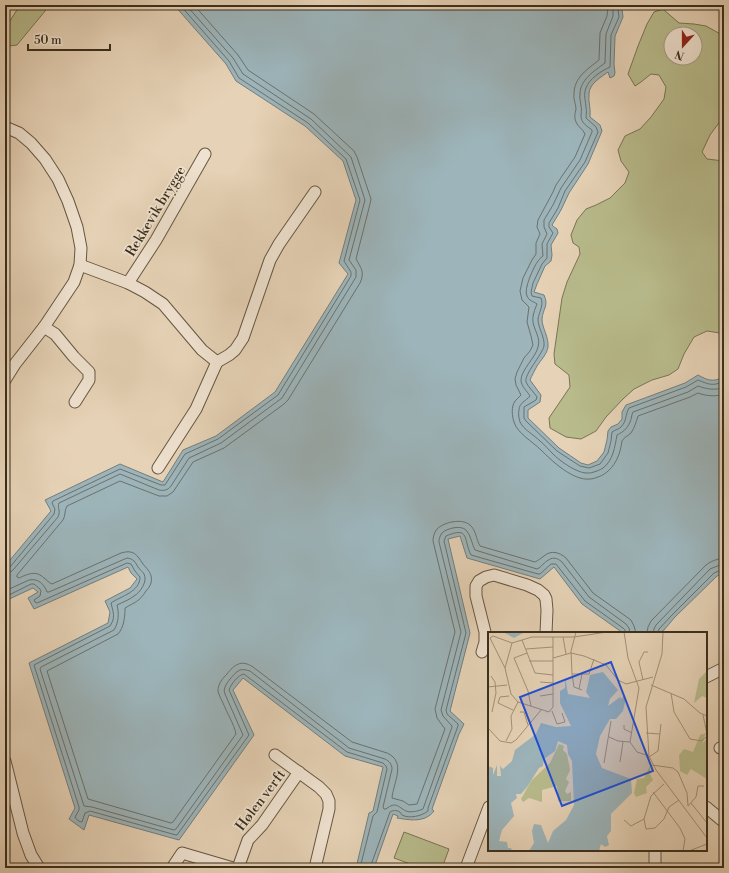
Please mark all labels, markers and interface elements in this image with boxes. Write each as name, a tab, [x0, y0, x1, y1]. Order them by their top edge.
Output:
scale bar	[28, 26, 110, 52]
north arrow	[663, 26, 703, 66]
text: 50 m	[34, 33, 62, 48]
text: N	[673, 46, 686, 62]
street label: Rekkevik brygge	[122, 163, 190, 260]
inset map	[488, 632, 707, 851]
street label: Hølen verft	[232, 766, 290, 835]

